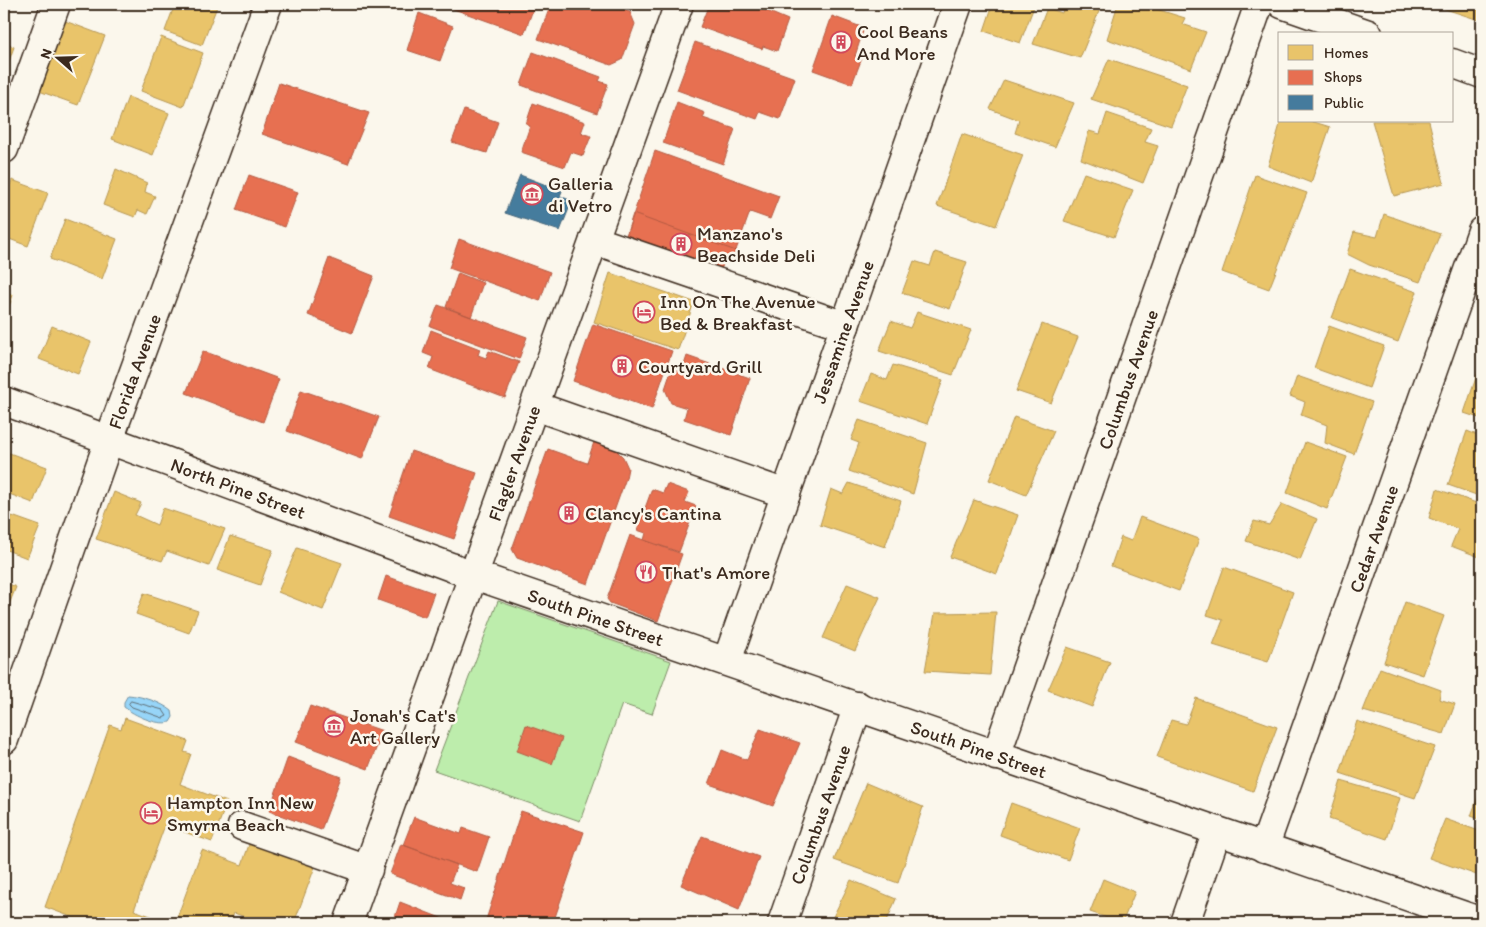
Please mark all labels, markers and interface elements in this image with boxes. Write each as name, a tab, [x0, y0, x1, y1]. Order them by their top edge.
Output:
place label: Cool Beans And More	[857, 20, 948, 65]
building icon: Cool Beans And More	[829, 30, 853, 54]
north arrow	[32, 32, 82, 82]
legend	[1278, 32, 1454, 122]
text: Homes	[1324, 44, 1369, 62]
text: N	[37, 46, 56, 61]
text: Shops	[1324, 68, 1363, 86]
text: Public	[1324, 94, 1364, 112]
place label: Galleria di Vetro	[548, 172, 613, 217]
museum icon: Galleria di Vetro	[520, 182, 544, 206]
place label: Manzano's Beachside Deli	[697, 222, 815, 267]
building icon: Manzano's Beachside Deli	[669, 232, 693, 256]
street label: Jessamine Avenue	[807, 257, 878, 406]
place label: Inn On The Avenue Bed & Breakfast	[660, 290, 816, 335]
hotel icon: Inn On The Avenue Bed & Breakfast	[632, 300, 656, 324]
street label: Columbus Avenue	[1093, 306, 1163, 452]
street label: Florida Avenue	[103, 311, 166, 432]
building icon: Courtyard Grill	[610, 354, 634, 378]
place label: Courtyard Grill	[638, 355, 763, 378]
street label: Flagler Avenue	[482, 402, 545, 524]
street label: North Pine Street	[168, 453, 309, 524]
street label: Cedar Avenue	[1344, 482, 1403, 596]
building icon: Clancy's Cantina	[557, 501, 581, 525]
place label: Clancy's Cantina	[585, 502, 722, 525]
restaurant icon: That's Amore	[634, 560, 658, 584]
place label: That's Amore	[662, 561, 770, 584]
street label: South Pine Street	[525, 583, 667, 651]
place label: Jonah's Cat's Art Gallery	[350, 704, 456, 749]
museum icon: Jonah's Cat's Art Gallery	[322, 714, 346, 738]
street label: South Pine Street	[908, 715, 1050, 783]
street label: Columbus Avenue	[785, 741, 855, 887]
place label: Hampton Inn New Smyrna Beach	[167, 791, 314, 836]
hotel icon: Hampton Inn New Smyrna Beach	[139, 801, 163, 825]

